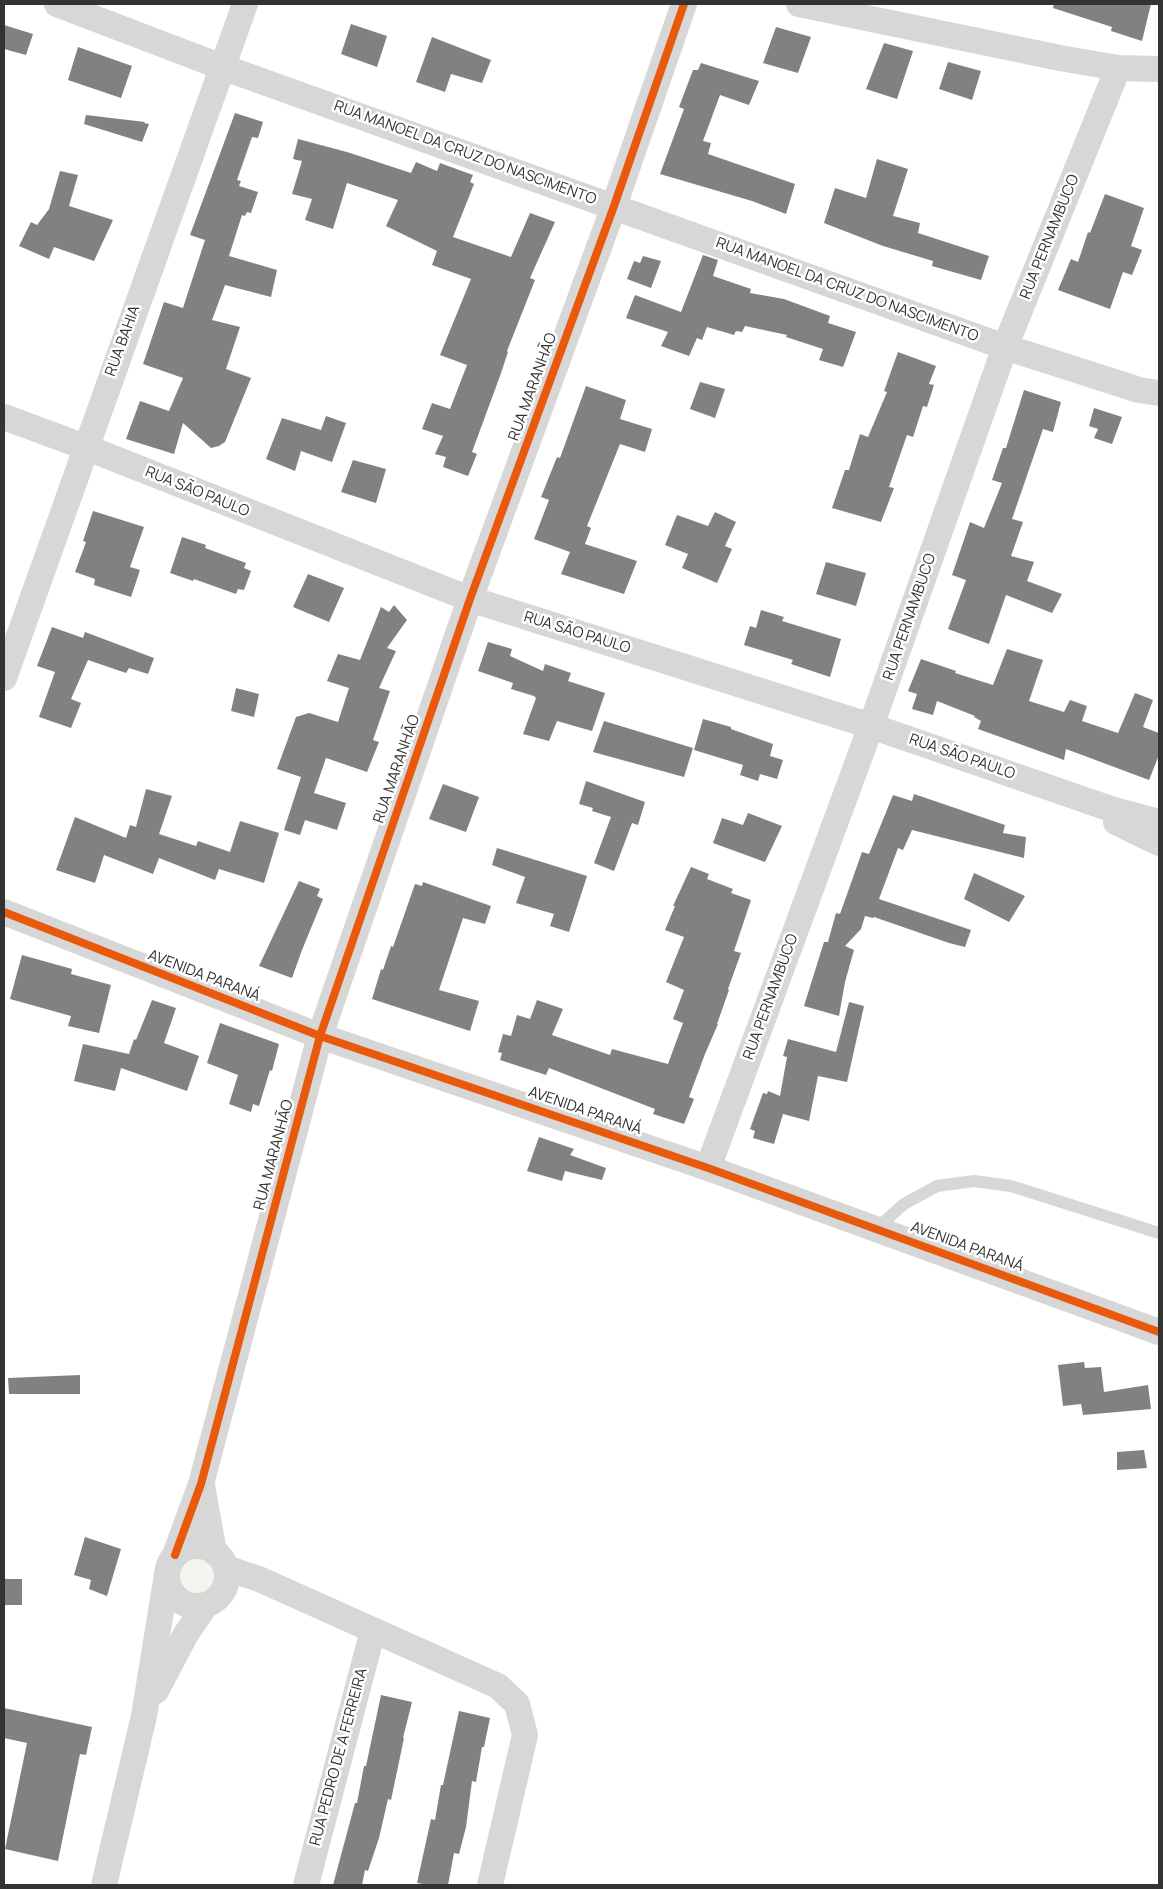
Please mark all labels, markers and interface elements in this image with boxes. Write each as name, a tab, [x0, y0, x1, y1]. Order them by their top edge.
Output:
street label: RUA MANOEL DA CRUZ DO NASCIMENTO	[331, 97, 599, 209]
street label: RUA PERNAMBUCO	[1017, 172, 1083, 302]
street label: RUA MANOEL DA CRUZ DO NASCIMENTO	[713, 234, 981, 346]
street label: RUA BAHIA	[102, 303, 144, 379]
street label: RUA MARANHÃO	[505, 331, 561, 443]
street label: RUA SÃO PAULO	[142, 463, 252, 521]
street label: RUA PERNAMBUCO	[880, 551, 940, 683]
street label: RUA SÃO PAULO	[521, 608, 633, 658]
street label: RUA MARANHÃO	[370, 712, 424, 826]
street label: RUA SÃO PAULO	[907, 730, 1017, 784]
street label: RUA PERNAMBUCO	[740, 932, 802, 1062]
street label: AVENIDA PARANÁ	[145, 946, 263, 1006]
street label: AVENIDA PARANÁ	[526, 1083, 644, 1139]
street label: RUA MARANHÃO	[251, 1098, 297, 1212]
street label: AVENIDA PARANÁ	[908, 1218, 1026, 1276]
street label: RUA PEDRO DE A FERREIRA	[307, 1666, 371, 1848]

